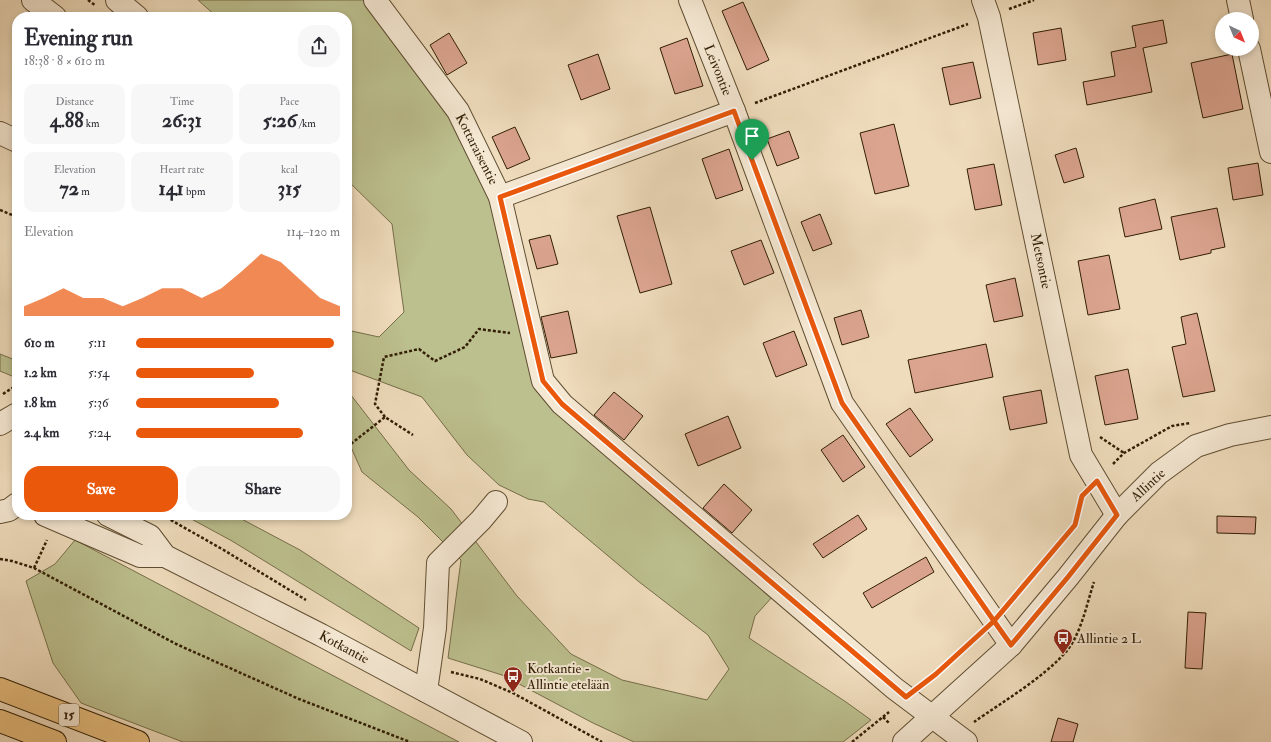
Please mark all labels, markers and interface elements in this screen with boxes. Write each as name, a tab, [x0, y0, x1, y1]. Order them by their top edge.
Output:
north arrow	[1215, 12, 1259, 56]
map controls	[1215, 12, 1259, 56]
text: Evening run	[24, 24, 133, 52]
button: share	[298, 25, 340, 67]
street label: Leivontie	[700, 42, 736, 98]
text: 18:38 · 8 × 610 m	[24, 53, 105, 69]
text: Distance	[55, 95, 94, 108]
text: Time	[170, 95, 194, 108]
text: Pace	[279, 95, 299, 108]
text: 4.88	[50, 108, 84, 133]
text: 26:31	[162, 108, 202, 133]
text: 5:26	[263, 108, 297, 133]
street label: Kottaraisentie	[452, 111, 502, 188]
text: km	[84, 117, 100, 130]
text: /km	[297, 117, 316, 130]
pin	[735, 119, 769, 160]
icon: arrive	[741, 125, 763, 147]
text: Elevation	[54, 163, 96, 176]
text: Heart rate	[160, 163, 204, 176]
text: kcal	[281, 163, 298, 176]
text: 72	[60, 176, 79, 201]
text: 141	[159, 176, 184, 201]
text: 315	[278, 176, 301, 201]
text: m	[79, 185, 90, 198]
text: bpm	[184, 185, 205, 198]
text: Elevation	[24, 224, 74, 240]
text: 114–120 m	[286, 224, 340, 240]
street label: Metsontie	[1027, 232, 1055, 291]
text: 610 m	[24, 335, 55, 351]
text: 5:11	[88, 335, 106, 351]
text: 1.2 km	[24, 365, 57, 381]
text: 5:54	[88, 365, 109, 381]
text: 1.8 km	[24, 395, 56, 411]
text: 5:36	[88, 395, 108, 411]
text: 2.4 km	[24, 425, 59, 441]
text: 5:24	[88, 425, 111, 441]
street label: Allintie	[1126, 465, 1169, 506]
button: Save	[24, 466, 178, 512]
button: Share	[186, 466, 340, 512]
street label: Kotkantie	[316, 627, 372, 667]
bus stop icon: Allintie 2 L	[1052, 627, 1074, 655]
place label: Allintie 2 L	[1076, 630, 1141, 647]
place label: Kotkantie - Allintie etelään	[526, 660, 610, 693]
bus stop icon: Kotkantie - Allintie etelään	[502, 665, 524, 693]
road number: 15	[59, 704, 79, 726]

